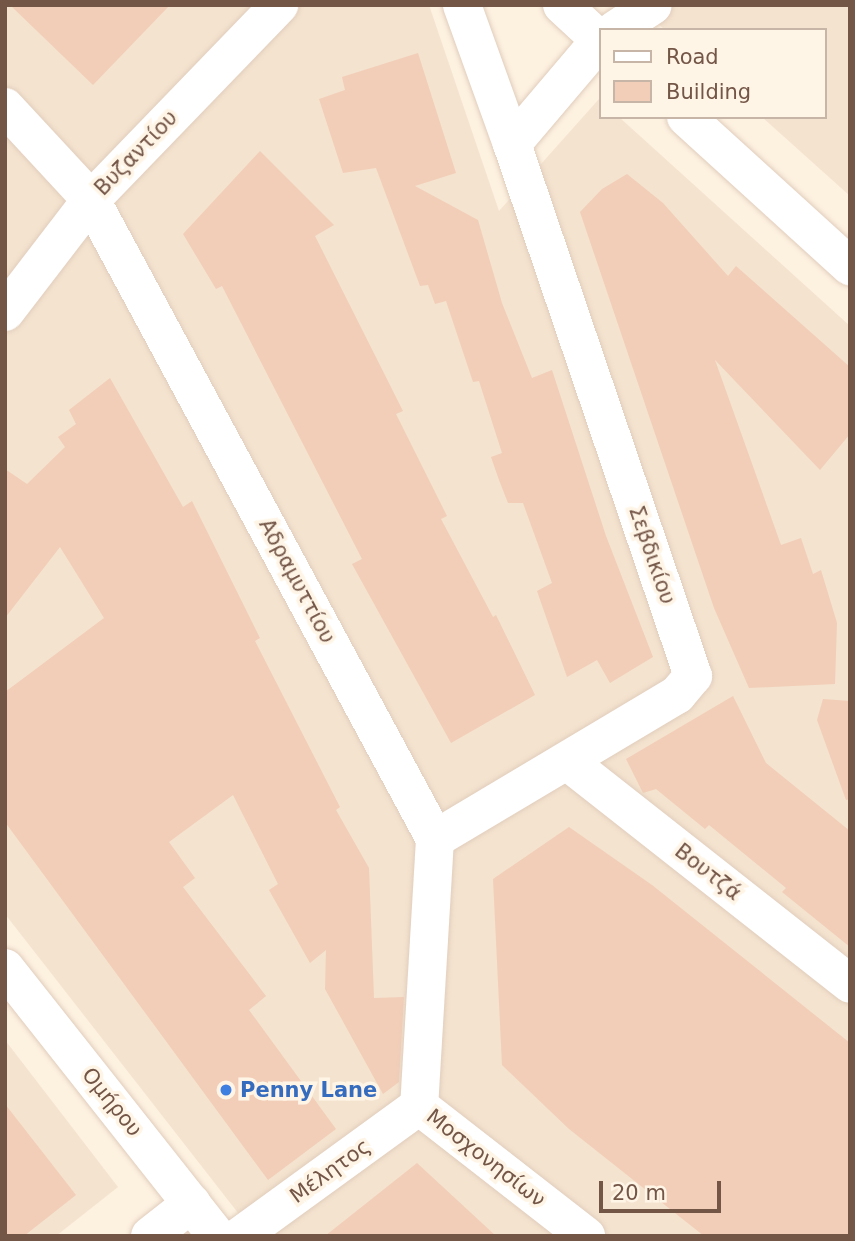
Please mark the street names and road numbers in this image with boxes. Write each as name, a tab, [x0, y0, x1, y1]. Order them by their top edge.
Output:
street label: Βυζαντίου	[89, 105, 183, 201]
street label: Σεβδικίου	[623, 502, 681, 608]
street label: Αδραμυττίου	[254, 514, 340, 648]
street label: Βουτζά	[670, 838, 746, 906]
street label: Ομήρου	[77, 1062, 147, 1142]
street label: Μοσχονησίων	[421, 1104, 551, 1212]
street label: Μέλητος	[285, 1133, 375, 1209]

